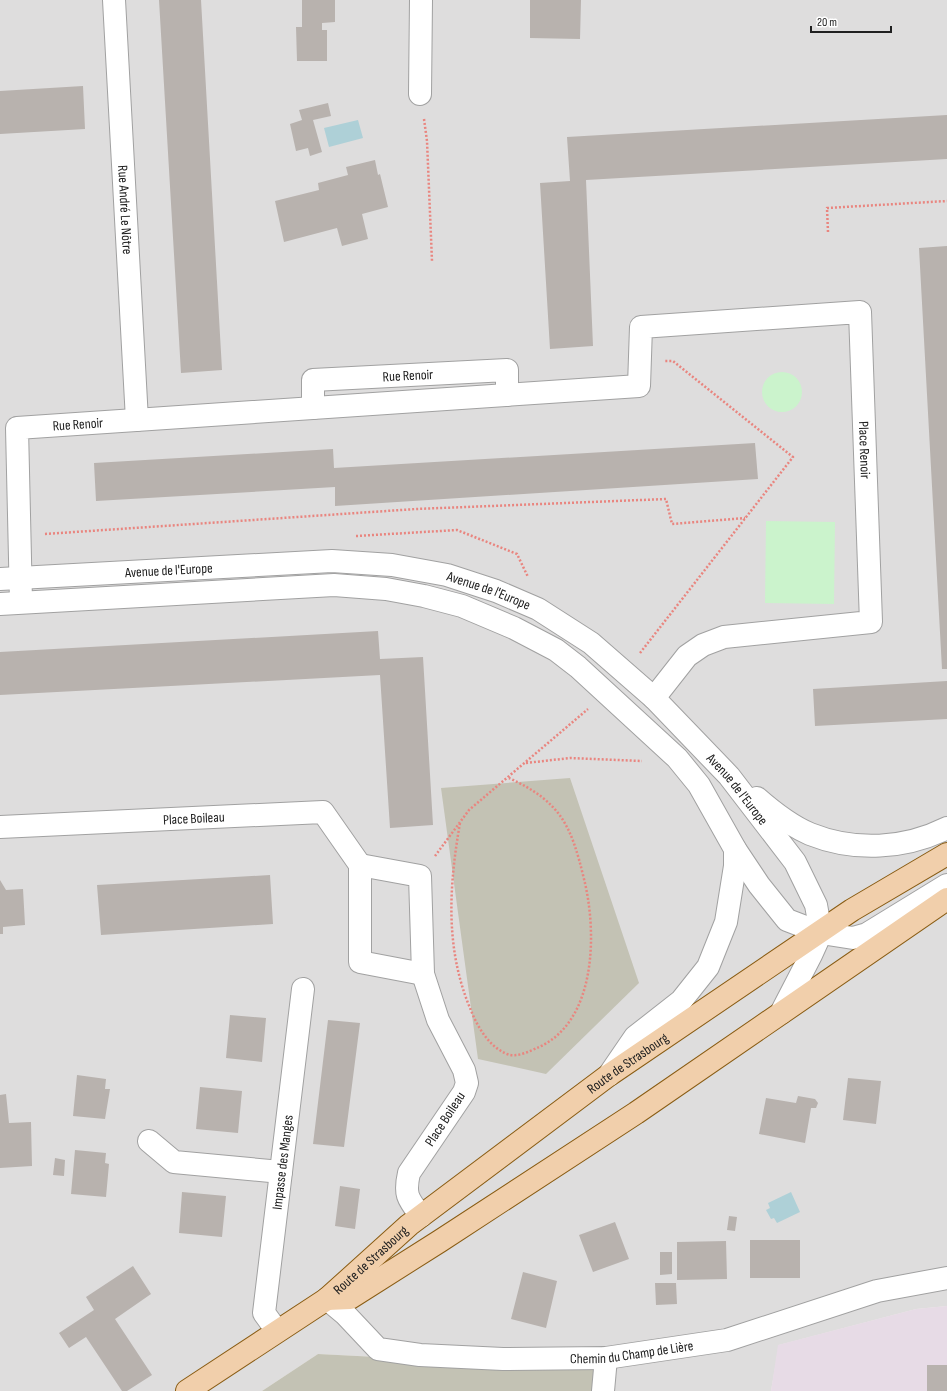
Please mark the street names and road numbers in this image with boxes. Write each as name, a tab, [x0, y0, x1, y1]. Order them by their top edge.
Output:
street label: Rue André Le Nôtre	[115, 165, 136, 255]
street label: Rue Renoir	[382, 365, 434, 385]
street label: Rue Renoir	[52, 414, 104, 434]
street label: Place Renoir	[855, 421, 874, 479]
street label: Avenue de l'Europe	[123, 559, 213, 581]
street label: Avenue de l'Europe	[444, 567, 533, 613]
street label: Avenue de l'Europe	[702, 749, 772, 828]
street label: Place Boileau	[163, 808, 225, 828]
street label: Route de Strasbourg	[584, 1029, 672, 1097]
street label: Place Boileau	[421, 1088, 469, 1149]
street label: Impasse des Manges	[268, 1114, 296, 1211]
street label: Route de Strasbourg	[329, 1221, 412, 1298]
street label: Chemin du Champ de Lière	[570, 1337, 694, 1367]

